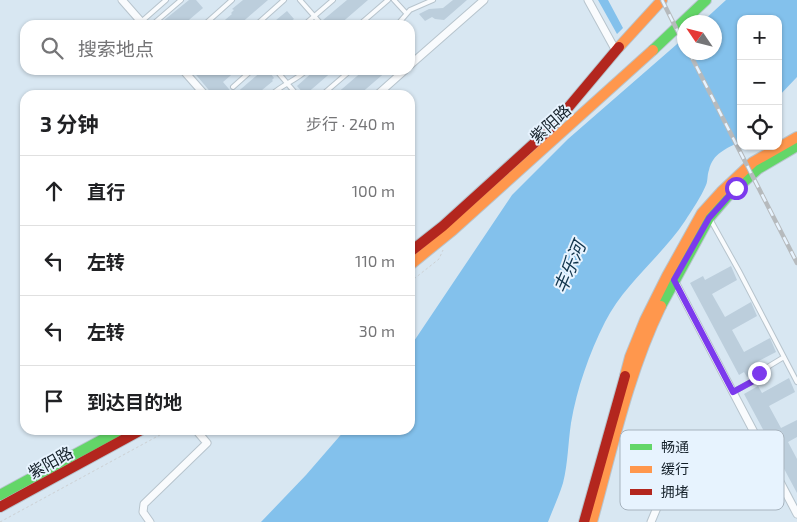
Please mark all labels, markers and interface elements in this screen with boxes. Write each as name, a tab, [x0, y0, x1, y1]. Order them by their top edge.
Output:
north arrow	[677, 15, 722, 60]
map controls	[737, 15, 782, 150]
button: +	[737, 15, 782, 60]
search box	[20, 20, 415, 75]
icon: search	[38, 34, 66, 62]
text: 搜索地点	[78, 37, 154, 60]
button: −	[737, 60, 782, 105]
street label: 紫阳路	[526, 100, 574, 146]
button: locate	[737, 105, 782, 150]
text: 3 分钟	[40, 111, 98, 136]
text: 步行 · 240 m	[306, 114, 395, 133]
icon: ahead	[40, 177, 68, 205]
route start	[725, 177, 748, 200]
text: 直行	[87, 180, 125, 203]
text: 100 m	[352, 181, 395, 200]
water label: 丰乐河	[548, 235, 591, 296]
icon: left	[40, 247, 68, 275]
text: 左转	[87, 250, 125, 273]
text: 110 m	[355, 251, 395, 270]
icon: left	[40, 317, 68, 345]
text: 左转	[87, 320, 125, 343]
text: 30 m	[359, 321, 395, 340]
route end	[748, 362, 771, 385]
icon: arrive	[40, 387, 68, 415]
text: 到达目的地	[87, 390, 182, 413]
legend	[620, 430, 784, 510]
text: 畅通	[661, 438, 689, 455]
street label: 紫阳路	[24, 442, 76, 482]
text: 缓行	[661, 460, 689, 477]
text: 拥堵	[661, 483, 689, 500]

